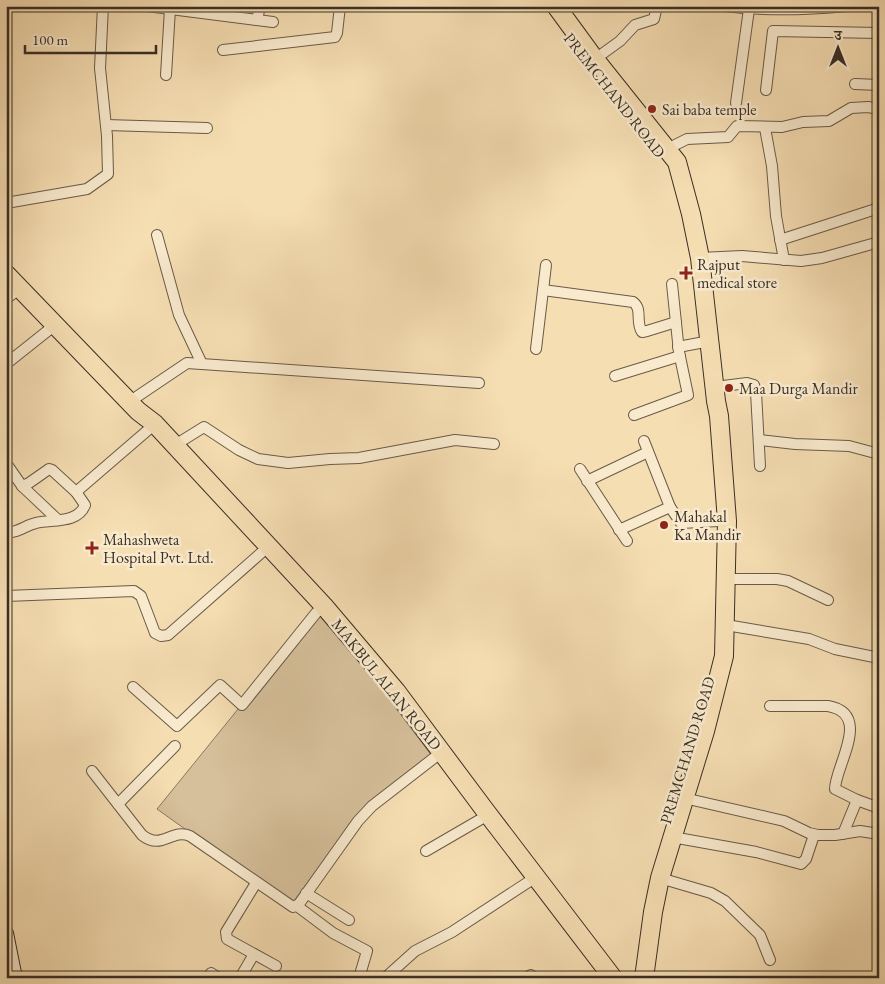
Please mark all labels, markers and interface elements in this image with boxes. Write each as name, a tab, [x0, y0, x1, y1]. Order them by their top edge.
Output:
scale bar	[25, 22, 156, 54]
north arrow	[812, 22, 862, 72]
text: उ	[833, 26, 842, 44]
street label: PREMCHAND ROAD	[559, 28, 670, 162]
text: 100 m	[32, 30, 69, 49]
place label: Sai baba temple	[662, 99, 757, 120]
marker: Sai baba temple	[646, 103, 658, 115]
place label: Rajput medical store	[697, 254, 777, 293]
marker: Rajput medical store	[679, 266, 693, 280]
place label: Maa Durga Mandir	[739, 378, 858, 399]
marker: Maa Durga Mandir	[723, 382, 735, 394]
place label: Mahakal Ka Mandir	[674, 506, 741, 545]
marker: Mahakal Ka Mandir	[658, 519, 670, 531]
place label: Mahashweta Hospital Pvt. Ltd.	[103, 529, 214, 568]
marker: Mahashweta Hospital Pvt. Ltd.	[85, 541, 99, 555]
street label: MAKBUL ALAN ROAD	[327, 614, 446, 755]
street label: PREMCHAND ROAD	[655, 674, 720, 827]

